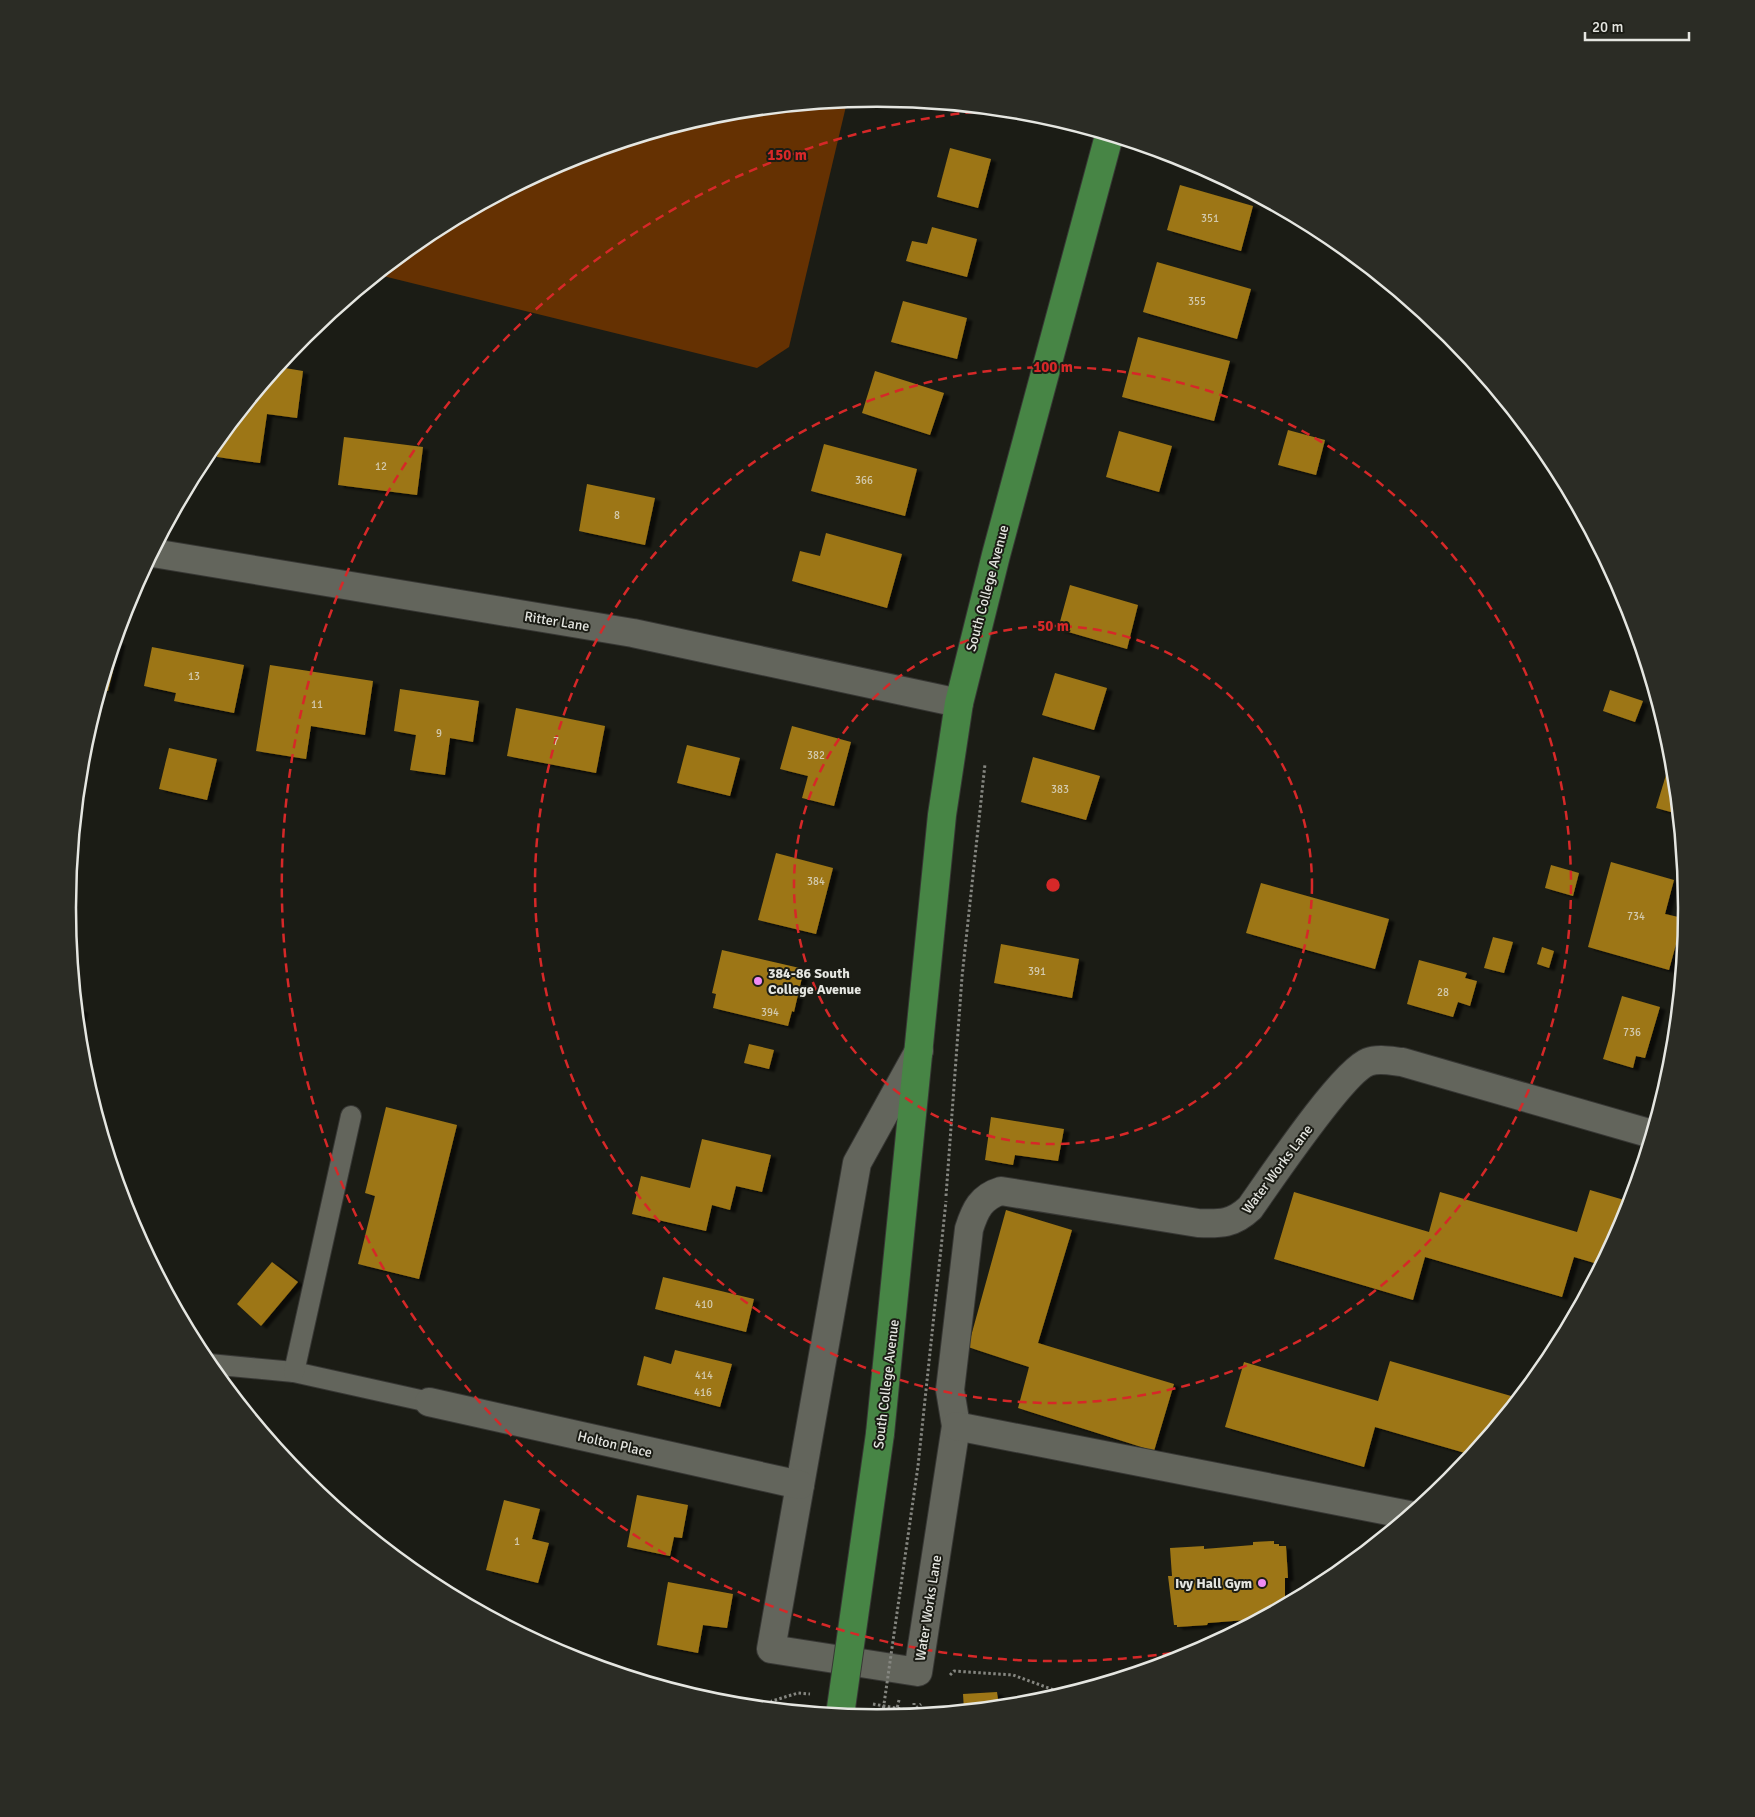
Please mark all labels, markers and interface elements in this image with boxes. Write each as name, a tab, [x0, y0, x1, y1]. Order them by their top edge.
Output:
scale bar	[1585, 10, 1689, 42]
text: 20 m	[1592, 18, 1623, 36]
text: 150 m	[767, 146, 807, 164]
house number: 351	[1201, 212, 1219, 225]
house number: 355	[1188, 295, 1206, 308]
text: 100 m	[1033, 358, 1073, 376]
house number: 12	[375, 460, 387, 473]
house number: 366	[855, 474, 873, 487]
house number: 8	[614, 509, 620, 522]
street label: South College Avenue	[962, 523, 1013, 653]
street label: Ritter Lane	[523, 608, 591, 635]
text: 50 m	[1037, 617, 1069, 635]
house number: 13	[188, 670, 200, 683]
house number: 11	[311, 698, 323, 711]
house number: 9	[436, 727, 442, 740]
house number: 7	[553, 735, 559, 748]
house number: 382	[807, 749, 825, 762]
house number: 383	[1051, 783, 1069, 796]
house number: 384	[807, 875, 825, 888]
centre of rings	[1044, 876, 1062, 894]
house number: 734	[1627, 910, 1645, 923]
place label: 384-86 South College Avenue	[768, 965, 861, 998]
house number: 391	[1028, 965, 1046, 978]
marker: 384-86 South College Avenue	[752, 975, 764, 987]
house number: 28	[1437, 986, 1449, 999]
house number: 394	[761, 1006, 779, 1019]
house number: 736	[1623, 1026, 1641, 1039]
street label: Water Works Lane	[1238, 1121, 1316, 1217]
house number: 410	[695, 1298, 713, 1311]
street label: South College Avenue	[870, 1318, 903, 1450]
house number: 414	[695, 1369, 713, 1382]
house number: 416	[694, 1386, 712, 1399]
street label: Holton Place	[576, 1428, 654, 1461]
house number: 1	[514, 1535, 520, 1548]
street label: Water Works Lane	[912, 1554, 945, 1662]
place label: Ivy Hall Gym	[1175, 1575, 1252, 1592]
marker: Ivy Hall Gym	[1256, 1577, 1268, 1589]

